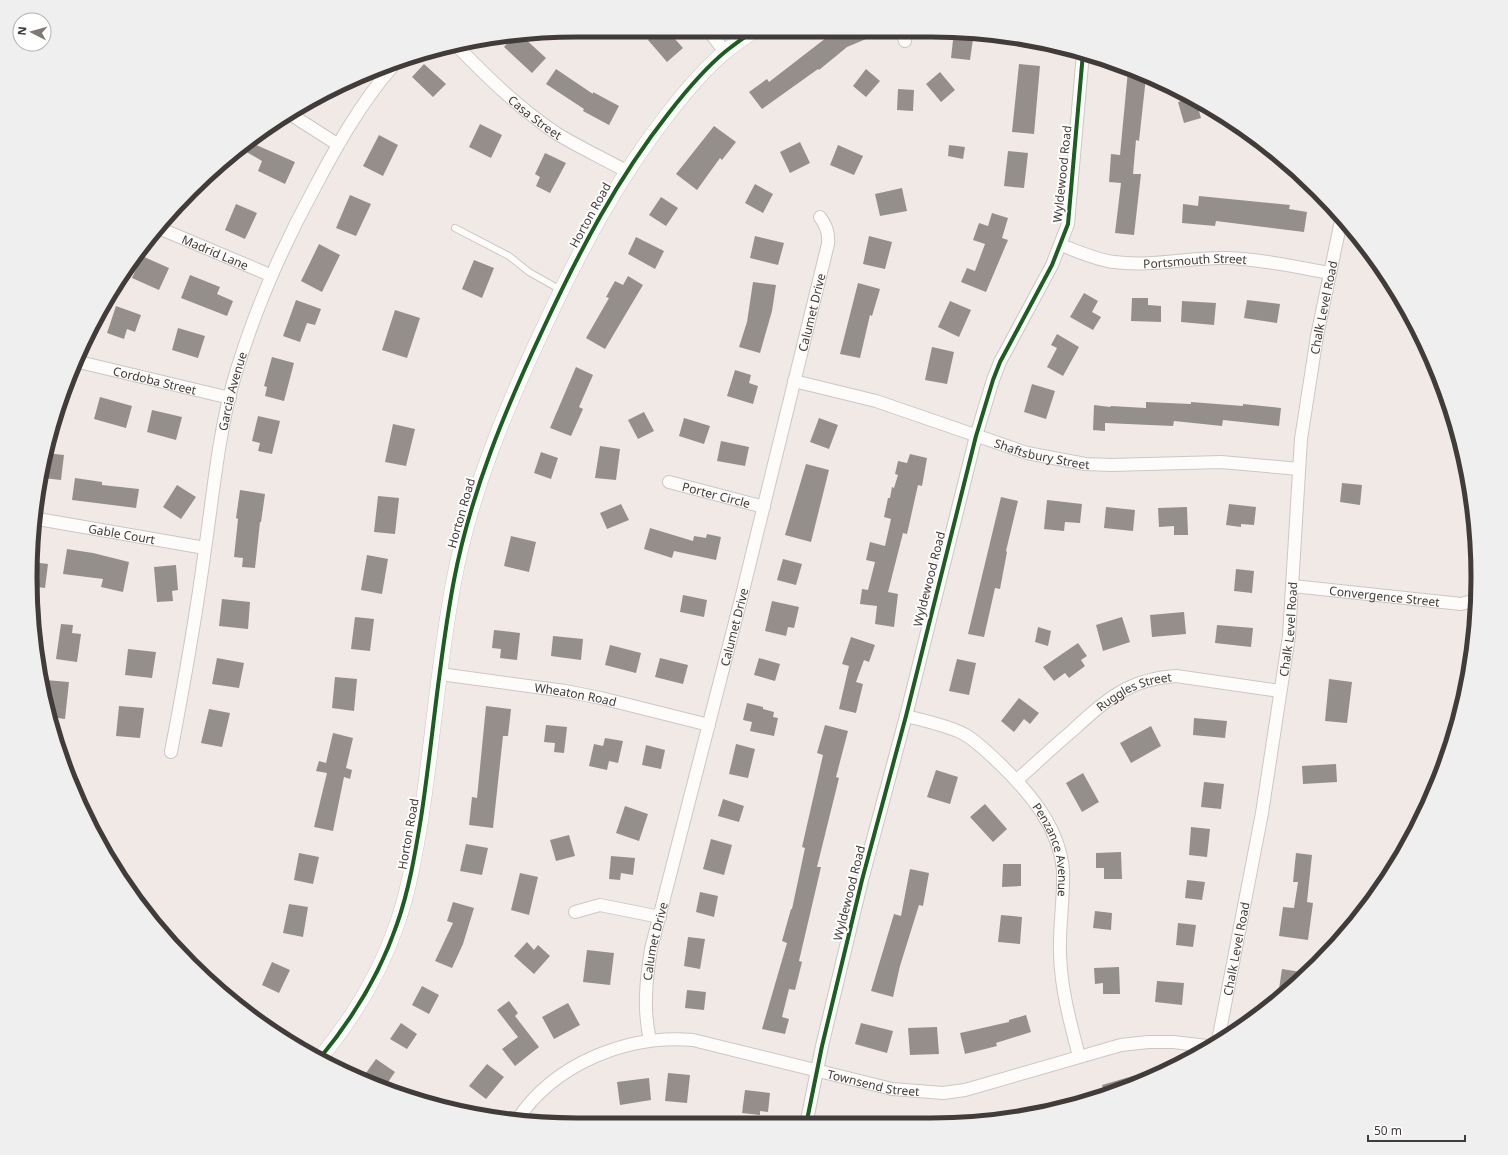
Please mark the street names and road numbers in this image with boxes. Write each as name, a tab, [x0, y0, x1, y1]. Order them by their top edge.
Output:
street label: Casa Street	[505, 91, 566, 144]
street label: Wyldewood Road	[1048, 125, 1076, 223]
street label: Horton Road	[565, 179, 615, 251]
street label: Madrid Lane	[179, 230, 251, 274]
street label: Portsmouth Street	[1143, 249, 1248, 272]
street label: Chalk Level Road	[1306, 259, 1341, 356]
street label: Calumet Drive	[793, 271, 829, 353]
street label: Garcia Avenue	[214, 349, 251, 432]
street label: Cordoba Street	[112, 362, 199, 398]
street label: Shaftsbury Street	[992, 434, 1091, 473]
street label: Horton Road	[443, 476, 479, 550]
street label: Porter Circle	[680, 477, 753, 512]
street label: Gable Court	[87, 519, 157, 548]
street label: Wyldewood Road	[909, 530, 949, 628]
street label: Chalk Level Road	[1274, 581, 1301, 678]
street label: Convergence Street	[1328, 581, 1441, 610]
street label: Calumet Drive	[716, 586, 752, 668]
street label: Ruggles Street	[1092, 668, 1173, 715]
street label: Wheaton Road	[533, 678, 618, 710]
street label: Horton Road	[393, 797, 423, 871]
street label: Penzance Avenue	[1029, 799, 1072, 897]
street label: Wyldewood Road	[829, 844, 869, 942]
street label: Calumet Drive	[638, 900, 671, 981]
street label: Chalk Level Road	[1218, 900, 1253, 997]
street label: Townsend Street	[826, 1065, 921, 1100]

